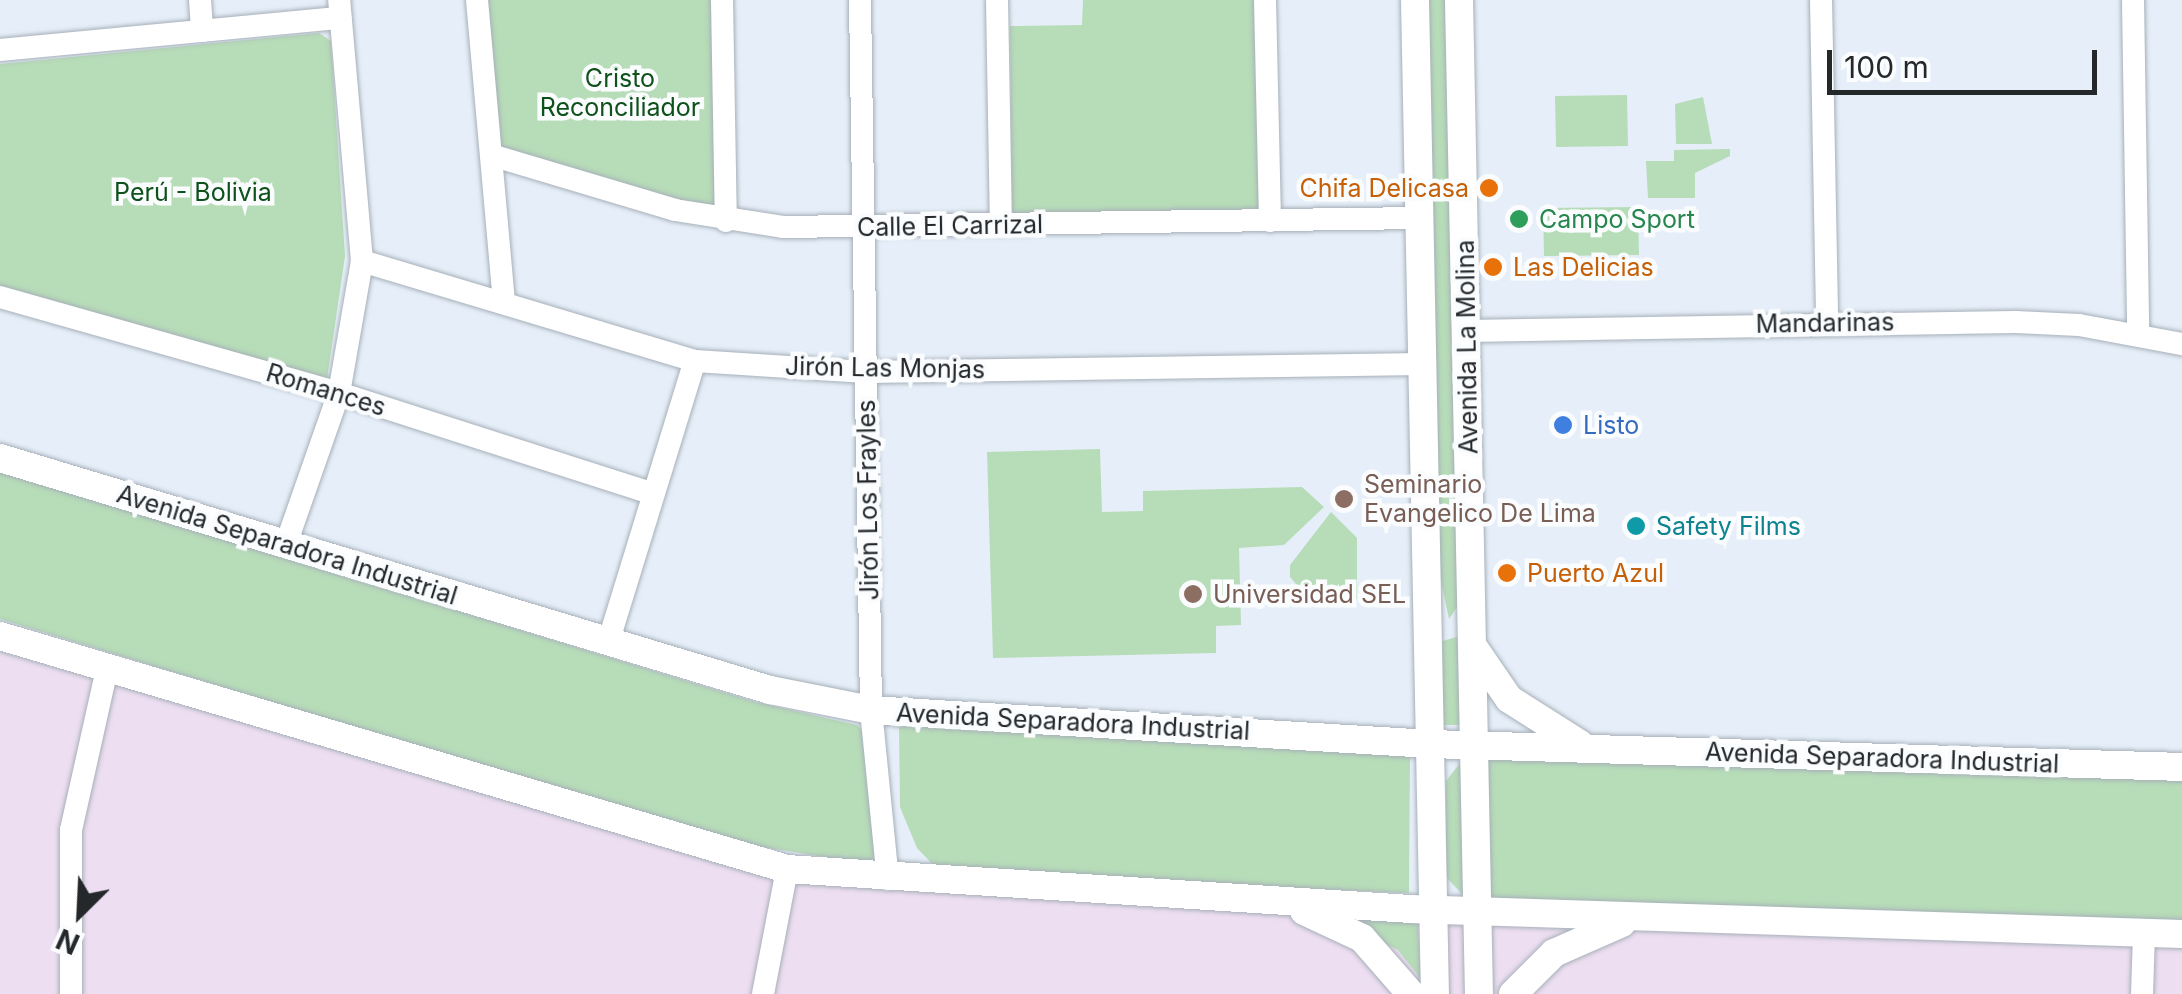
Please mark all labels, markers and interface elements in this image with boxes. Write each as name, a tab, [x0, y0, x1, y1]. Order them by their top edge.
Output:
scale bar	[1832, 30, 2102, 92]
text: 100 m	[1844, 49, 1929, 85]
park label: Cristo Reconciliador	[540, 64, 700, 123]
place label: Chifa Delicasa	[1299, 173, 1469, 203]
park label: Perú - Bolivia	[114, 177, 272, 207]
marker: Chifa Delicasa	[1478, 177, 1500, 199]
place label: Campo Sport	[1539, 204, 1695, 234]
marker: Campo Sport	[1508, 208, 1530, 230]
street label: Calle El Carrizal	[857, 209, 1043, 243]
street label: Avenida La Molina	[1450, 239, 1484, 455]
place label: Las Delicias	[1513, 252, 1654, 282]
marker: Las Delicias	[1482, 256, 1504, 278]
street label: Mandarinas	[1755, 307, 1895, 339]
street label: Jirón Las Monjas	[785, 351, 985, 385]
street label: Romances	[263, 358, 389, 422]
street label: Jirón Los Frayles	[851, 399, 885, 601]
place label: Listo	[1583, 410, 1639, 440]
marker: Listo	[1552, 414, 1574, 436]
place label: Seminario Evangelico De Lima	[1364, 470, 1596, 529]
street label: Avenida Separadora Industrial	[113, 479, 461, 611]
marker: Seminario Evangelico De Lima	[1333, 488, 1355, 510]
place label: Safety Films	[1656, 511, 1801, 541]
marker: Safety Films	[1625, 515, 1647, 537]
place label: Puerto Azul	[1527, 558, 1664, 588]
marker: Puerto Azul	[1496, 562, 1518, 584]
place label: Universidad SEL	[1213, 579, 1406, 609]
marker: Universidad SEL	[1182, 583, 1204, 605]
street label: Avenida Separadora Industrial	[895, 698, 1251, 746]
street label: Avenida Separadora Industrial	[1704, 737, 2060, 779]
north arrow	[30, 864, 130, 964]
text: N	[51, 922, 84, 961]

